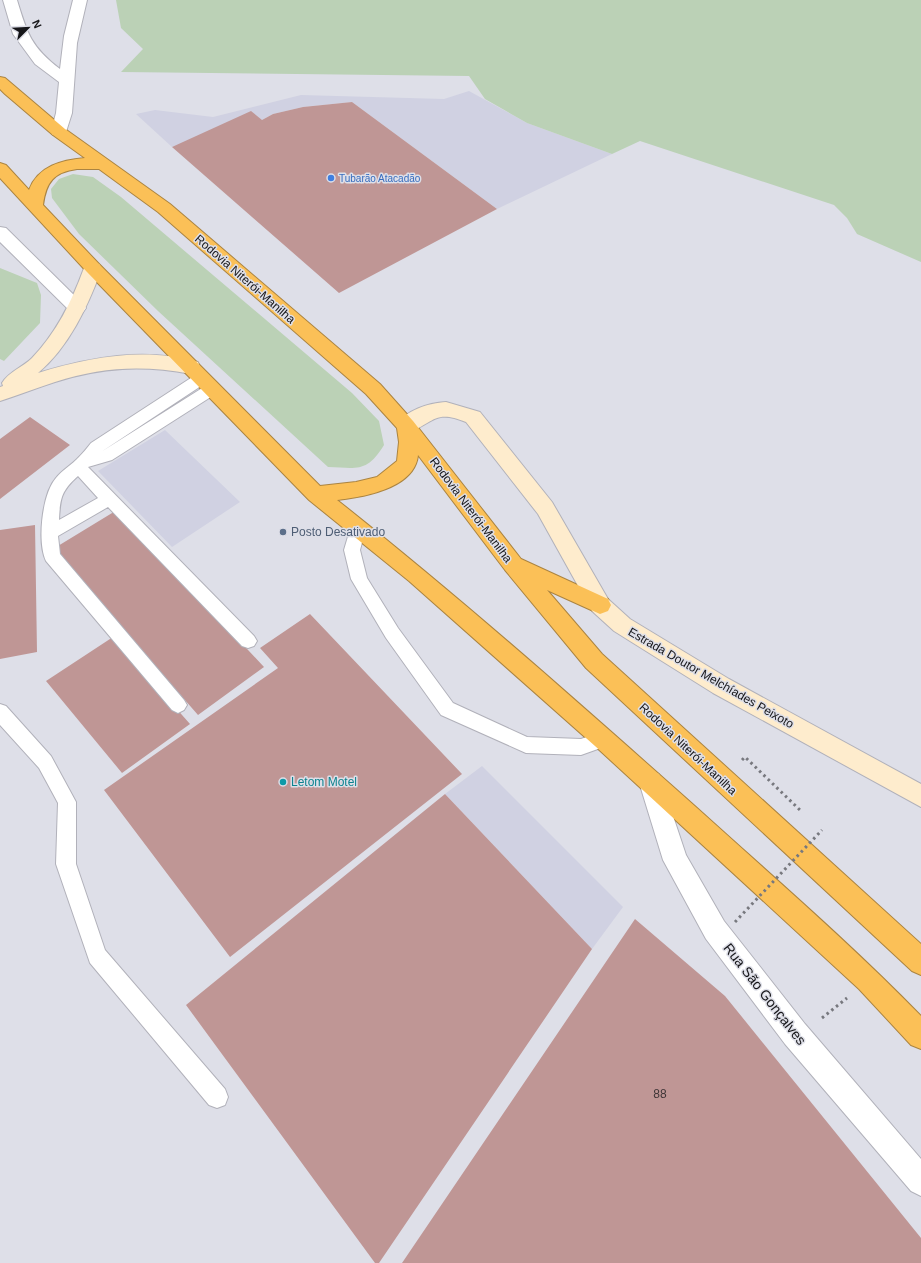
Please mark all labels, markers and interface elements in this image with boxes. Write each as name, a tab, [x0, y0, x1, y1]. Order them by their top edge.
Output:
north arrow	[8, 8, 48, 48]
text: N	[30, 18, 44, 30]
marker: Tubarão Atacadão	[326, 173, 336, 183]
place label: Tubarão Atacadão	[339, 173, 421, 184]
street label: Rodovia Niterói-Manilha	[192, 232, 298, 327]
street label: Rodovia Niterói-Manilha	[427, 455, 515, 566]
place label: Posto Desativado	[291, 525, 385, 539]
marker: Posto Desativado	[278, 527, 288, 537]
street label: Estrada Doutor Melchíades Peixoto	[626, 625, 797, 731]
street label: Rodovia Niterói-Manilha	[636, 700, 740, 798]
place label: Letom Motel	[291, 775, 357, 789]
marker: Letom Motel	[278, 777, 288, 787]
street label: Rua São Gonçalves	[720, 940, 810, 1048]
house number: 88	[653, 1087, 667, 1101]

